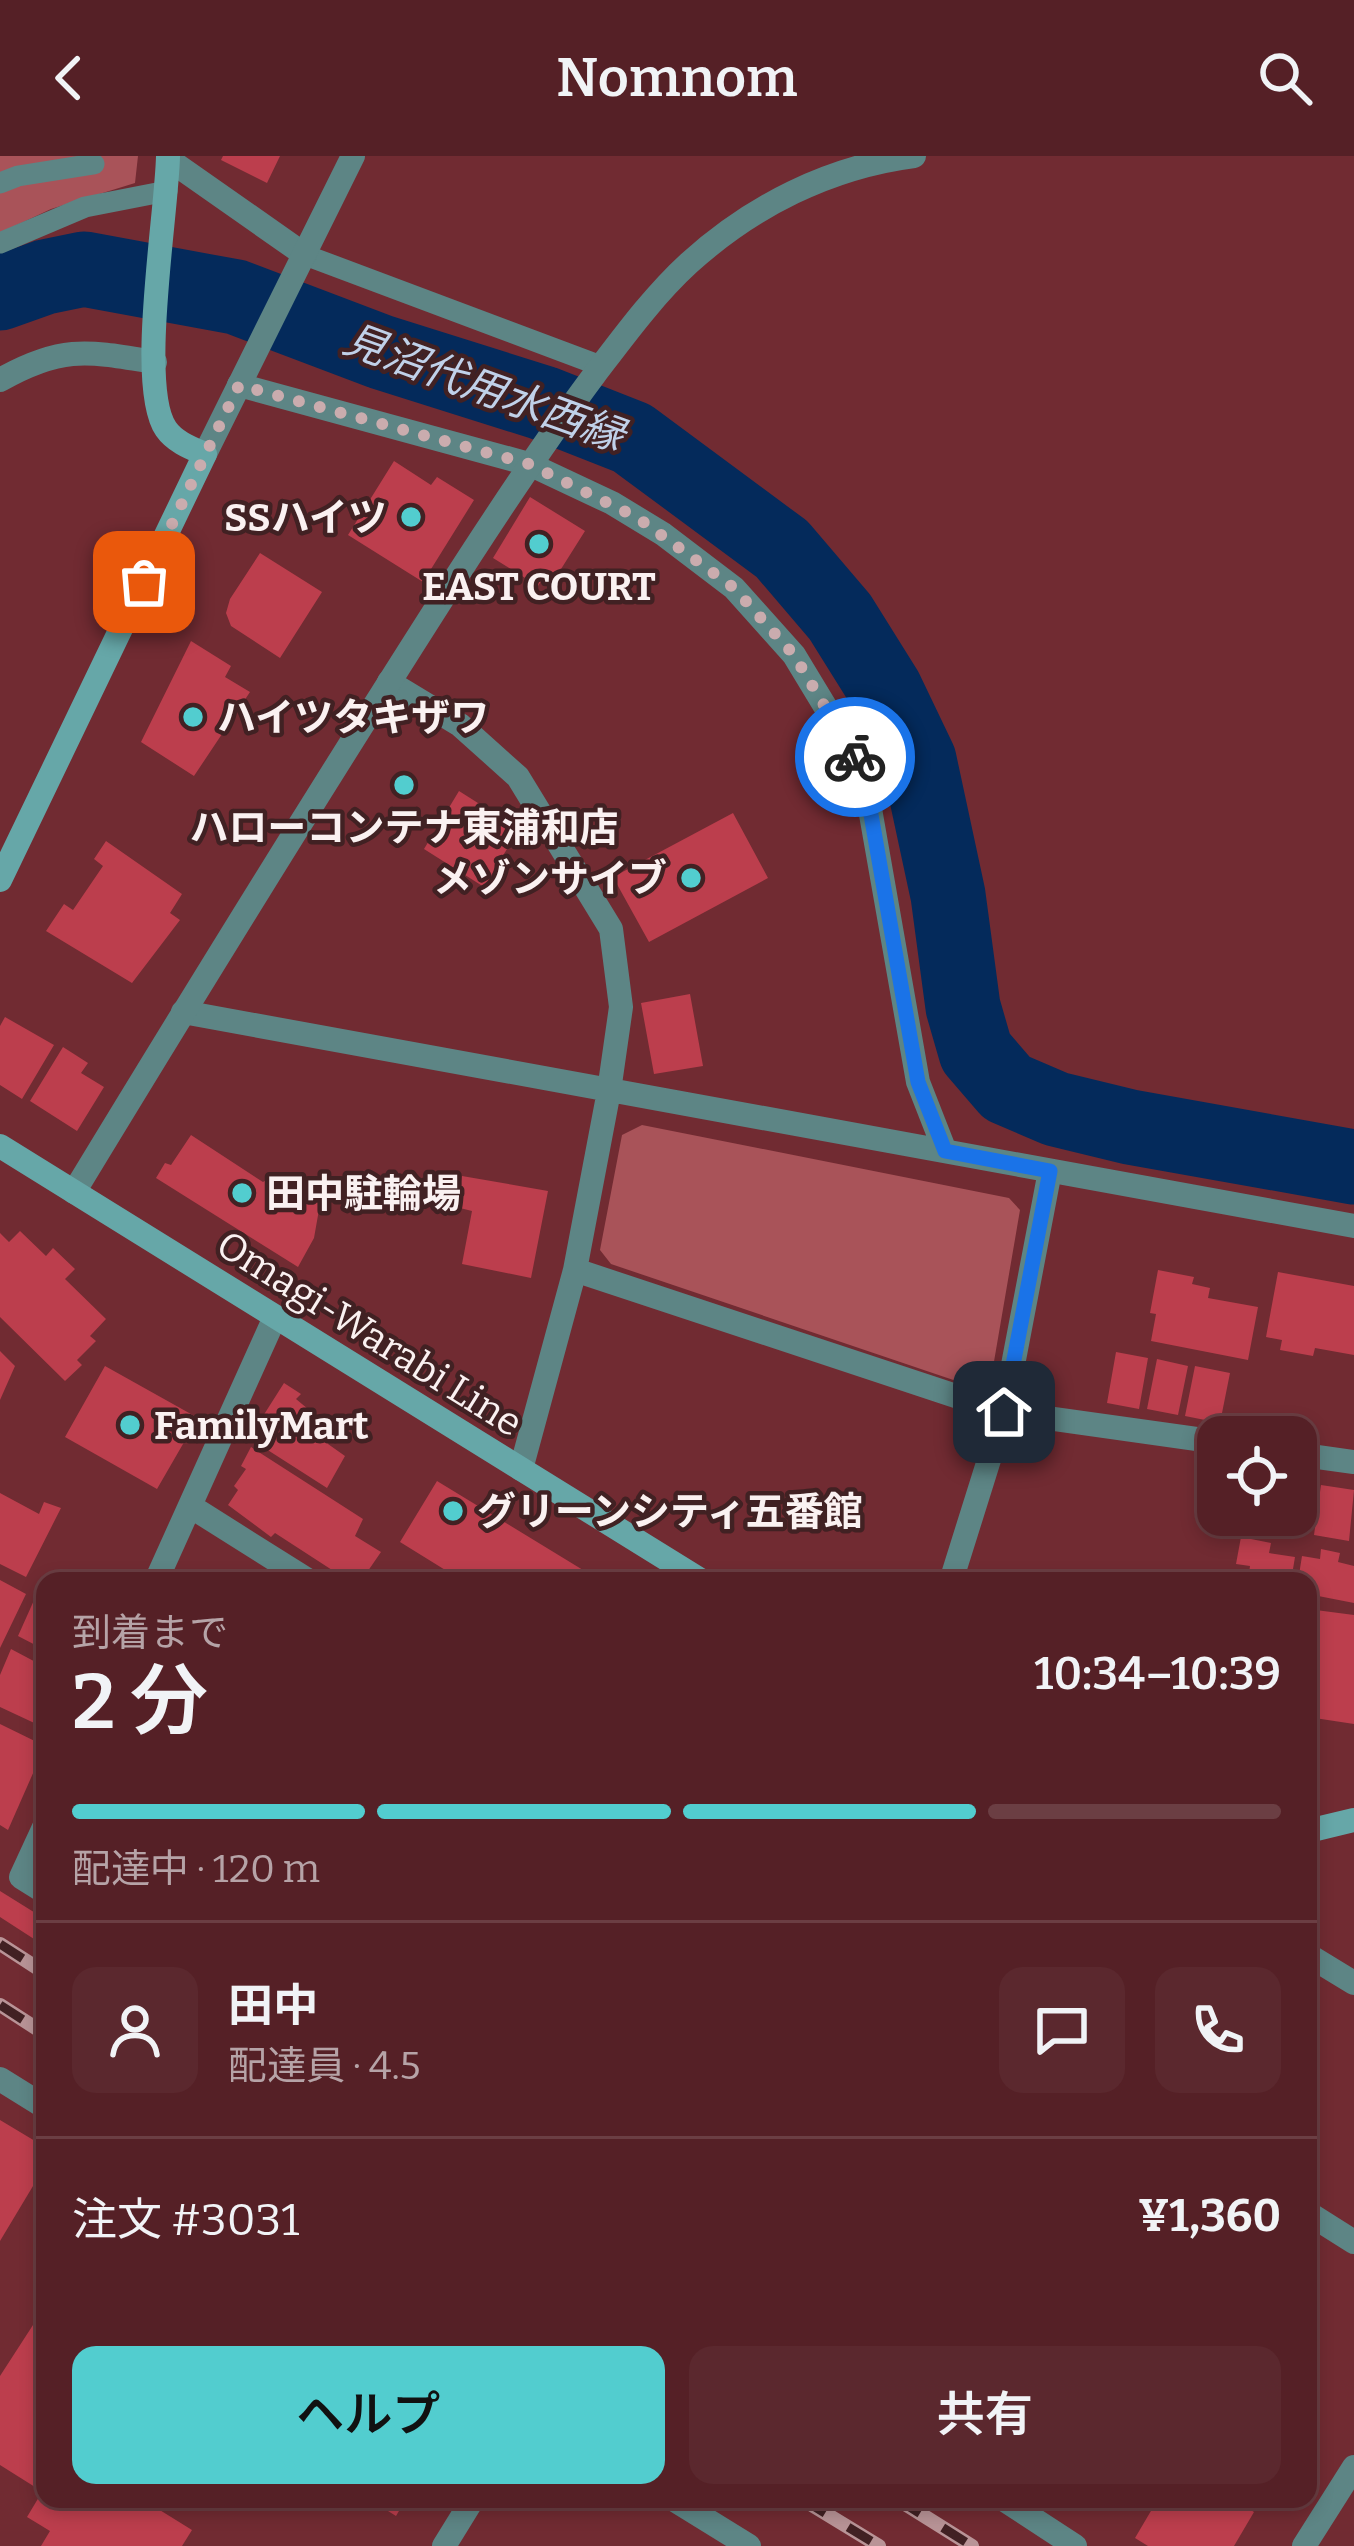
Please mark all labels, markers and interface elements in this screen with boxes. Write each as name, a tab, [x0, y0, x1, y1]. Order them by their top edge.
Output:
icon: back	[36, 45, 102, 111]
icon: search	[1252, 45, 1318, 111]
text: Nomnom	[556, 46, 798, 110]
water label: 見沼代用水西縁	[337, 314, 634, 463]
place label: SSハイツ	[224, 495, 387, 541]
marker: SSハイツ	[398, 504, 424, 530]
pin	[93, 531, 195, 633]
marker: EAST COURT	[526, 531, 552, 557]
icon: bag	[111, 549, 177, 615]
place label: EAST COURT	[422, 564, 656, 610]
place label: ハイツタキザワ	[217, 695, 489, 741]
courier	[795, 697, 915, 817]
marker: ハイツタキザワ	[180, 704, 206, 730]
icon: bike	[822, 724, 888, 790]
marker: ハローコンテナ東浦和店	[391, 772, 417, 798]
place label: ハローコンテナ東浦和店	[189, 805, 619, 851]
place label: メゾンサイブ	[433, 856, 667, 902]
marker: メゾンサイブ	[678, 865, 704, 891]
place label: 田中駐輪場	[266, 1171, 461, 1217]
marker: 田中駐輪場	[229, 1180, 255, 1206]
street label: Omagi-Warabi Line	[208, 1221, 531, 1446]
pin	[953, 1361, 1055, 1463]
icon: home	[971, 1379, 1037, 1445]
place label: FamilyMart	[154, 1403, 369, 1449]
marker: FamilyMart	[117, 1412, 143, 1438]
map controls	[1197, 1416, 1317, 1536]
button: locate	[1197, 1416, 1317, 1536]
place label: グリーンシティ五番館	[477, 1489, 863, 1535]
marker: グリーンシティ五番館	[440, 1498, 466, 1524]
text: 到着まで	[72, 1610, 228, 1656]
text: 10:34–10:39	[1034, 1647, 1281, 1701]
text: 2 分	[72, 1655, 208, 1749]
text: 配達中 · 120 m	[72, 1846, 320, 1892]
button: person	[72, 1967, 198, 2093]
button: chat	[999, 1967, 1125, 2093]
button: phone	[1155, 1967, 1281, 2093]
text: 田中	[228, 1979, 318, 2033]
text: 配達員 · 4.5	[228, 2043, 421, 2089]
text: ¥1,360	[1138, 2189, 1281, 2243]
text: 注文 #3031	[72, 2193, 300, 2247]
button: ヘルプ	[72, 2346, 665, 2484]
button: 共有	[689, 2346, 1281, 2484]

